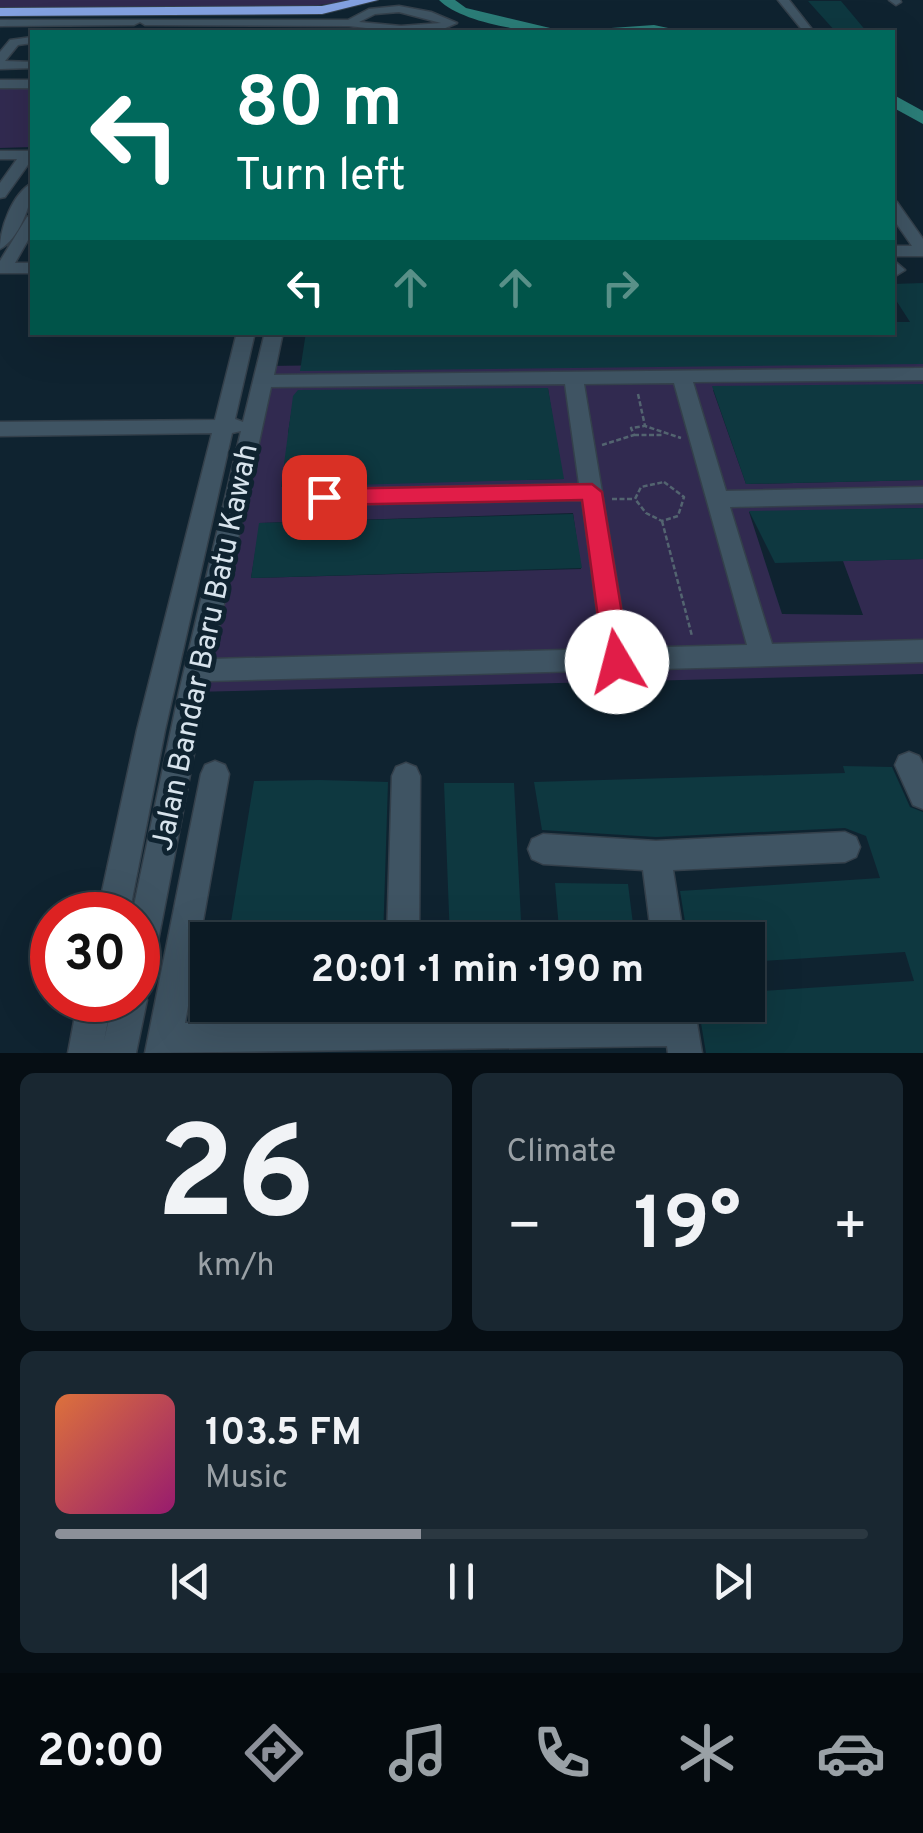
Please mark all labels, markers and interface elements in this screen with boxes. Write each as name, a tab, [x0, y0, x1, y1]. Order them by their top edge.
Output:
text: 80 m	[235, 62, 403, 151]
icon: left	[70, 70, 200, 200]
text: Turn left	[235, 149, 406, 206]
icon: left	[278, 260, 333, 315]
icon: ahead	[383, 260, 438, 315]
icon: ahead	[488, 260, 543, 315]
icon: right	[593, 260, 648, 315]
street label: Jalan Bandar Baru Batu Kawah	[145, 441, 268, 854]
pin	[282, 455, 367, 540]
icon: arrive	[297, 470, 352, 525]
position arrow	[565, 610, 669, 714]
speed limit sign: 30	[30, 892, 160, 1022]
text: 20:01 · 1 min · 190 m	[311, 947, 644, 996]
text: 26	[156, 1099, 315, 1264]
text: Climate	[507, 1133, 616, 1173]
text: 19°	[634, 1181, 741, 1276]
text: −	[507, 1194, 542, 1264]
text: +	[833, 1194, 868, 1264]
text: km/h	[197, 1247, 275, 1287]
text: 103.5 FM	[205, 1410, 362, 1459]
text: Music	[205, 1459, 288, 1499]
icon: previous	[163, 1554, 218, 1609]
icon: pause	[434, 1554, 489, 1609]
icon: next	[705, 1554, 760, 1609]
icon: directions	[239, 1718, 309, 1788]
icon: music	[383, 1718, 453, 1788]
icon: phone	[527, 1718, 597, 1788]
icon: climate	[672, 1718, 742, 1788]
icon: car	[816, 1718, 886, 1788]
text: 20:00	[37, 1725, 165, 1782]

